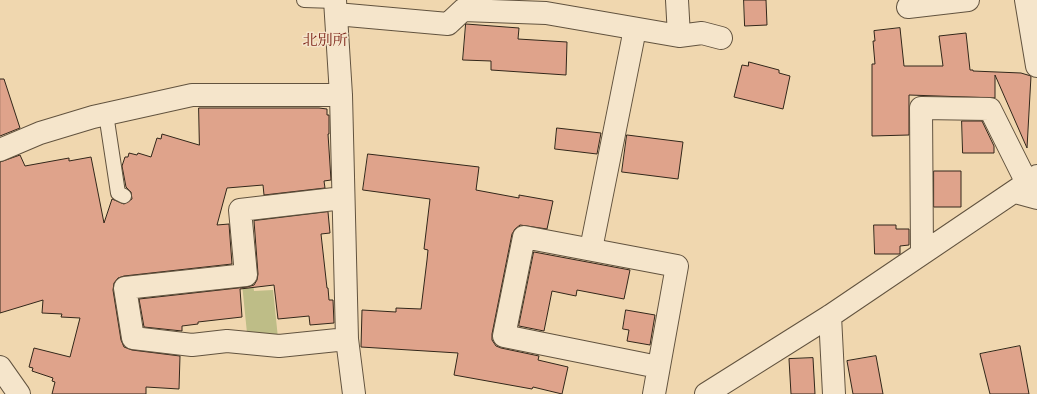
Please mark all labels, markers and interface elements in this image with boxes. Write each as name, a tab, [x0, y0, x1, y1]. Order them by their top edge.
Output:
district label: 北別所	[303, 32, 347, 50]

